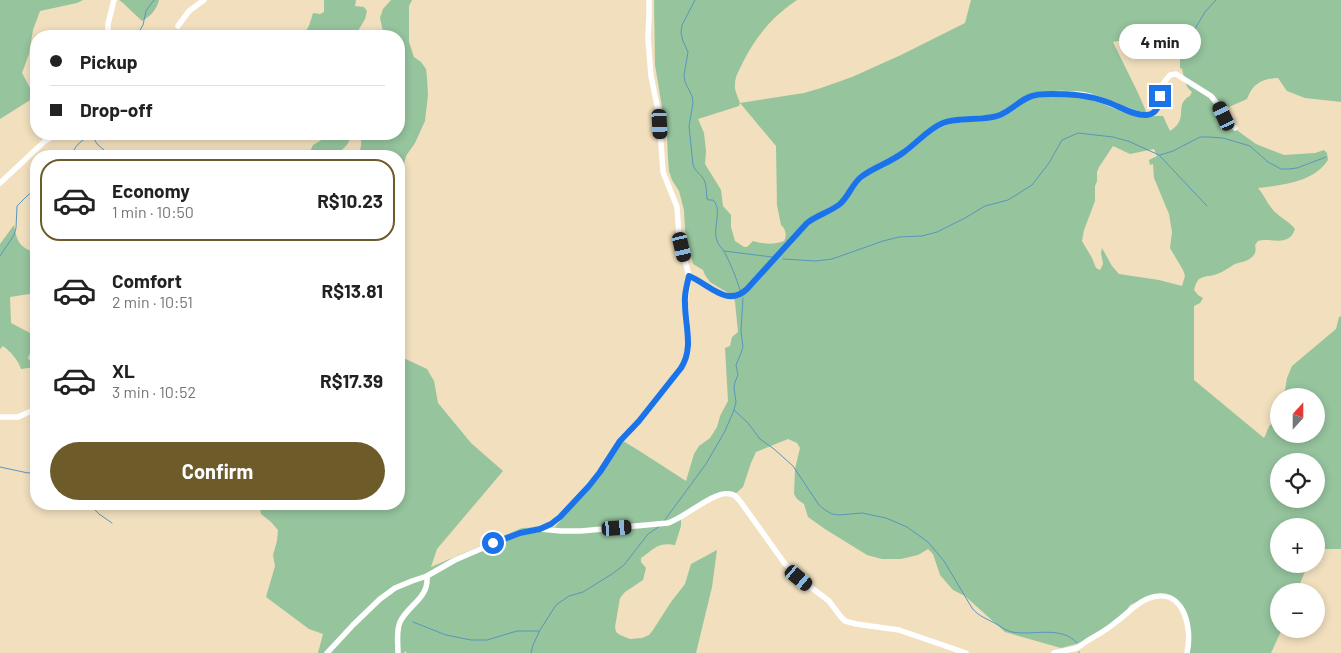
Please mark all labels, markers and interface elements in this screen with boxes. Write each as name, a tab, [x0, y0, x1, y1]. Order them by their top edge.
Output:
callout: 4 min	[1119, 23, 1201, 58]
text: 4 min	[1140, 32, 1180, 51]
text: Pickup	[80, 50, 138, 73]
route end	[1149, 85, 1171, 107]
text: Drop-off	[80, 98, 153, 121]
car	[1210, 99, 1237, 133]
car	[651, 109, 668, 139]
icon: car	[52, 178, 97, 223]
text: Economy	[112, 179, 190, 202]
text: R$10.23	[317, 189, 383, 212]
text: 1 min · 10:50	[112, 202, 194, 221]
car	[671, 231, 692, 263]
icon: car	[52, 268, 97, 313]
text: Comfort	[112, 269, 182, 292]
text: R$13.81	[322, 279, 383, 302]
text: 2 min · 10:51	[112, 292, 193, 311]
icon: car	[52, 358, 97, 403]
text: XL	[112, 359, 135, 382]
text: R$17.39	[320, 369, 383, 392]
text: 3 min · 10:52	[112, 382, 196, 401]
north arrow	[1270, 388, 1325, 442]
map controls	[1270, 388, 1325, 638]
button: Confirm	[50, 442, 385, 500]
button: locate	[1270, 453, 1325, 508]
button: +	[1270, 518, 1325, 573]
car	[601, 519, 632, 537]
route start	[482, 532, 504, 554]
car	[782, 563, 815, 593]
button: −	[1270, 583, 1325, 638]

